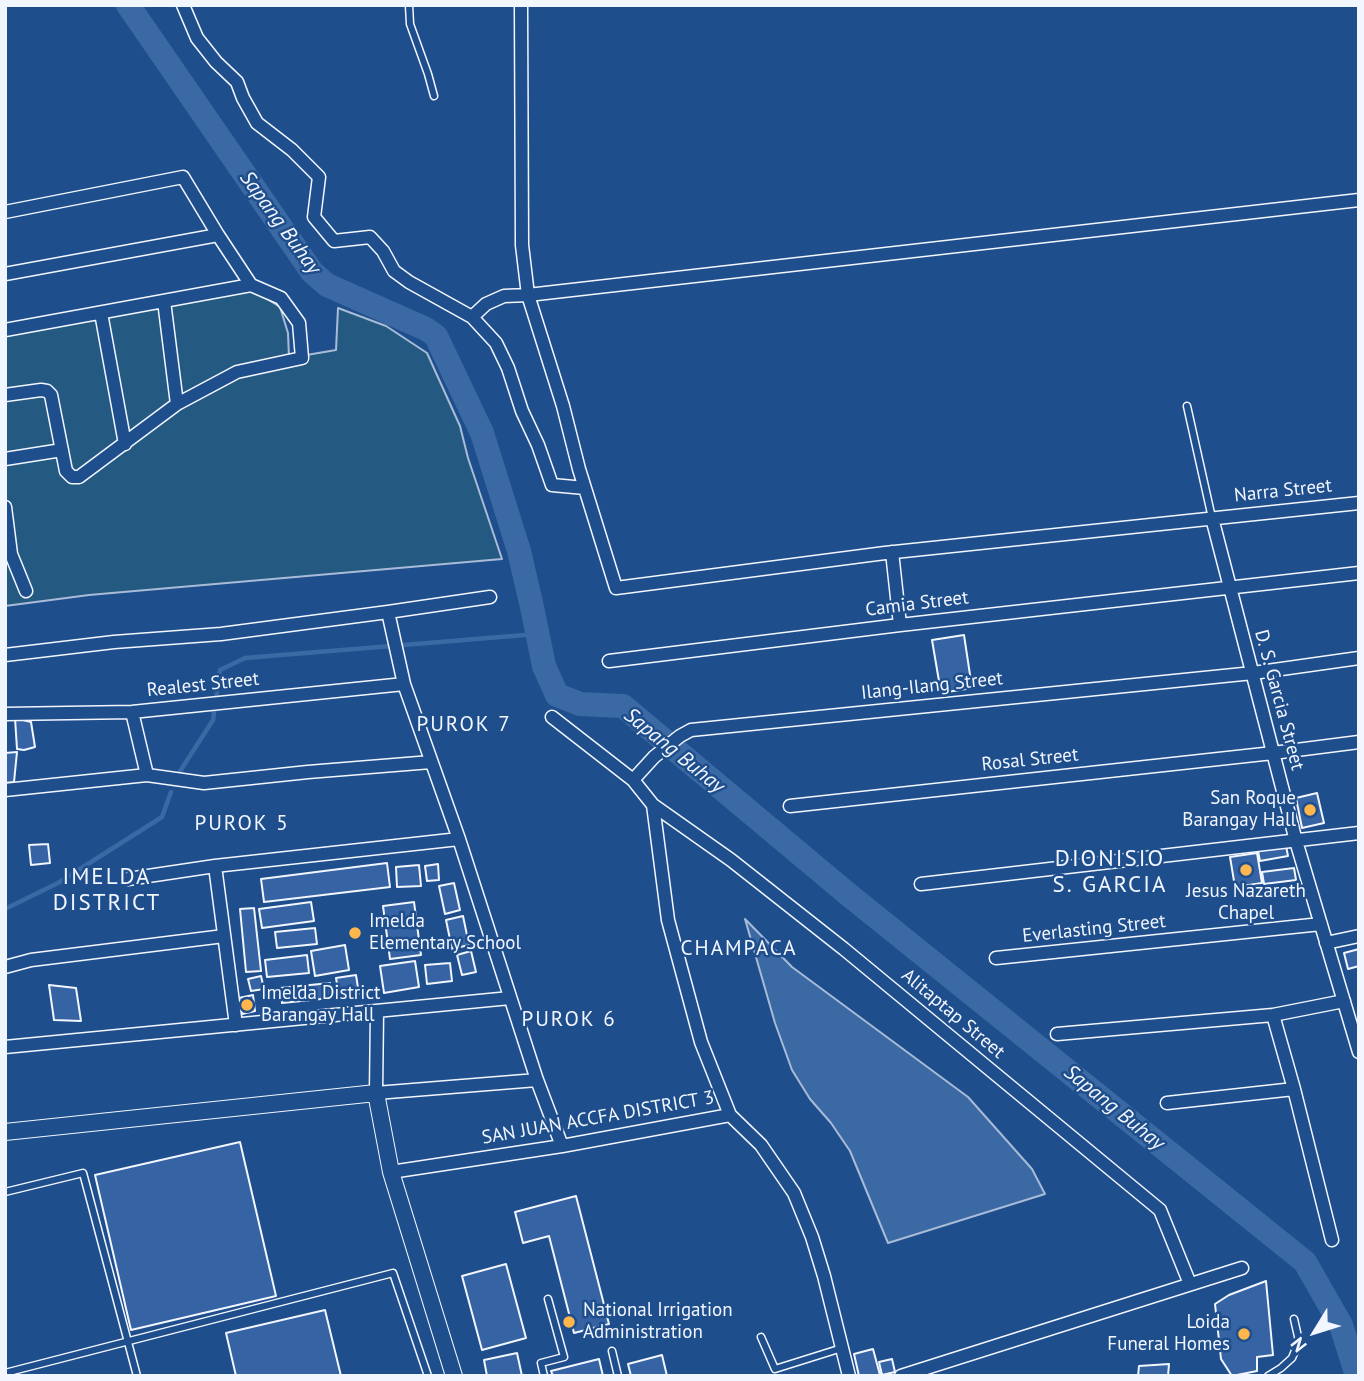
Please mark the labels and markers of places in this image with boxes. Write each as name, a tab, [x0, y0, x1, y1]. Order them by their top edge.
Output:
place label: San Roque Barangay Hall	[1182, 788, 1296, 832]
marker: San Roque Barangay Hall	[1302, 802, 1318, 818]
marker: Jesus Nazareth Chapel	[1238, 862, 1254, 878]
place label: Jesus Nazareth Chapel	[1186, 881, 1306, 925]
place label: Imelda Elementary School	[369, 911, 521, 955]
marker: Imelda Elementary School	[347, 925, 363, 941]
place label: Imelda District Barangay Hall	[261, 983, 380, 1027]
marker: Imelda District Barangay Hall	[239, 997, 255, 1013]
place label: National Irrigation Administration	[583, 1300, 733, 1344]
place label: Loida Funeral Homes	[1107, 1312, 1230, 1356]
marker: National Irrigation Administration	[561, 1314, 577, 1330]
marker: Loida Funeral Homes	[1236, 1326, 1252, 1342]

